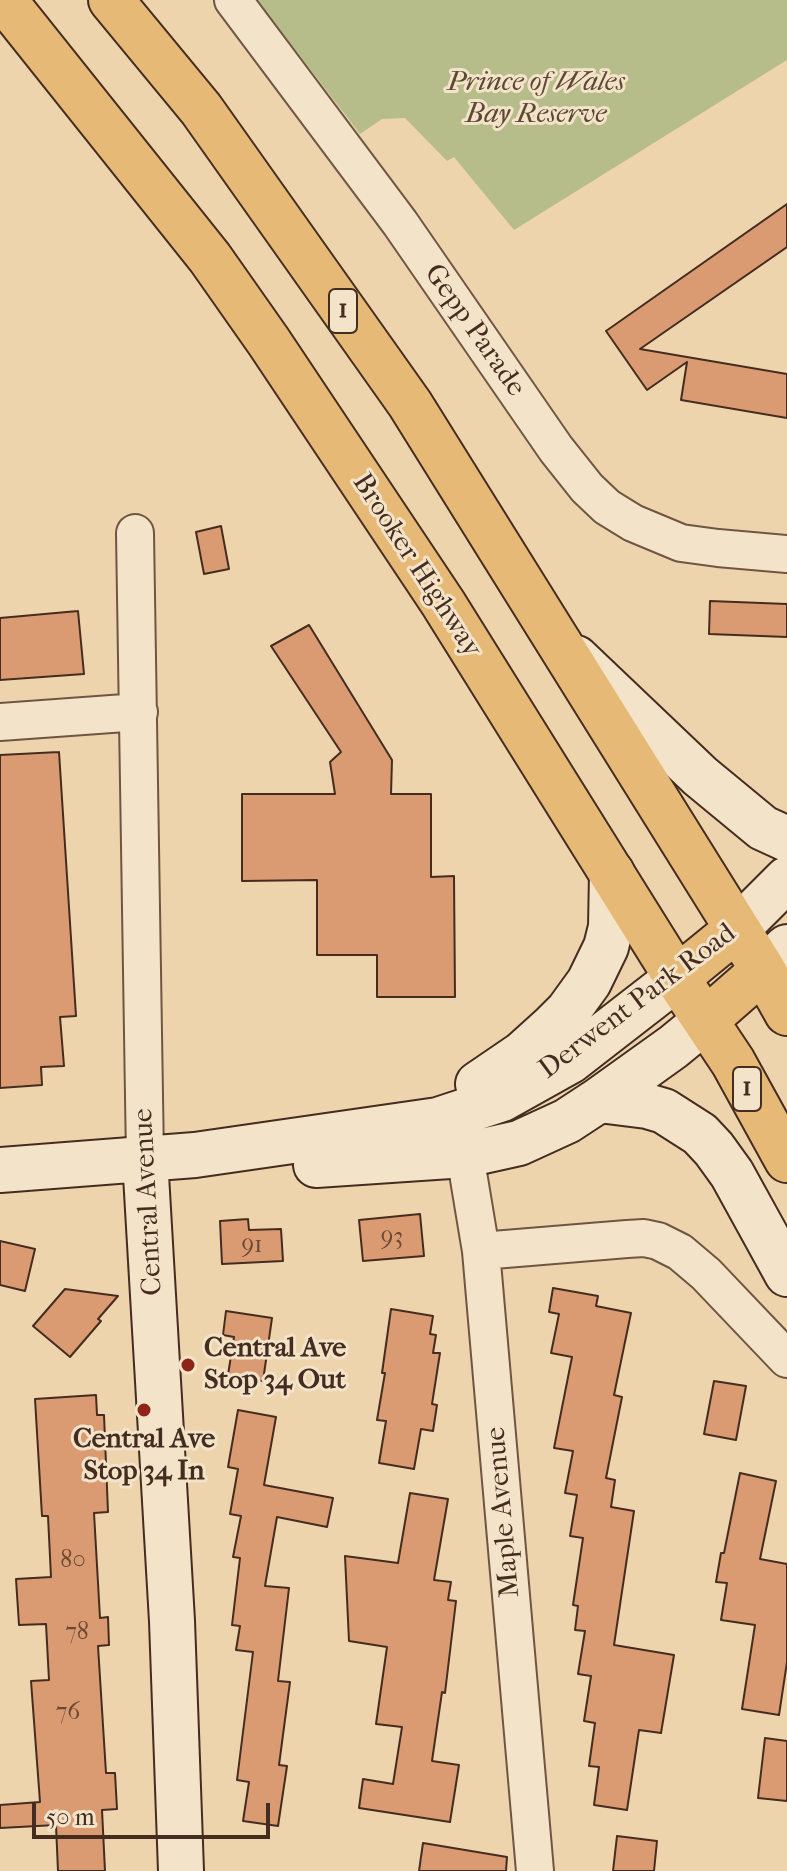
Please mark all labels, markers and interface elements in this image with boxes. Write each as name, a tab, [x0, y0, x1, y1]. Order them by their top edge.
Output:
park label: Prince of Wales Bay Reserve	[447, 66, 625, 132]
street label: Gepp Parade	[416, 258, 532, 404]
road number: 1	[329, 289, 357, 333]
street label: Brooker Highway	[344, 468, 488, 664]
street label: Derwent Park Road	[533, 917, 743, 1087]
road number: 1	[733, 1067, 761, 1111]
street label: Central Avenue	[127, 1107, 171, 1297]
house number: 93	[381, 1224, 403, 1252]
house number: 91	[241, 1232, 263, 1260]
place label: Central Ave Stop 34 Out	[204, 1332, 346, 1398]
marker: Central Ave Stop 34 Out	[179, 1356, 197, 1374]
marker: Central Ave Stop 34 In	[135, 1401, 153, 1419]
place label: Central Ave Stop 34 In	[73, 1423, 215, 1489]
street label: Maple Avenue	[480, 1425, 528, 1599]
house number: 80	[60, 1547, 86, 1575]
house number: 78	[65, 1619, 89, 1647]
house number: 76	[56, 1699, 80, 1727]
scale bar	[36, 1787, 274, 1837]
text: 50 m	[46, 1803, 95, 1831]

